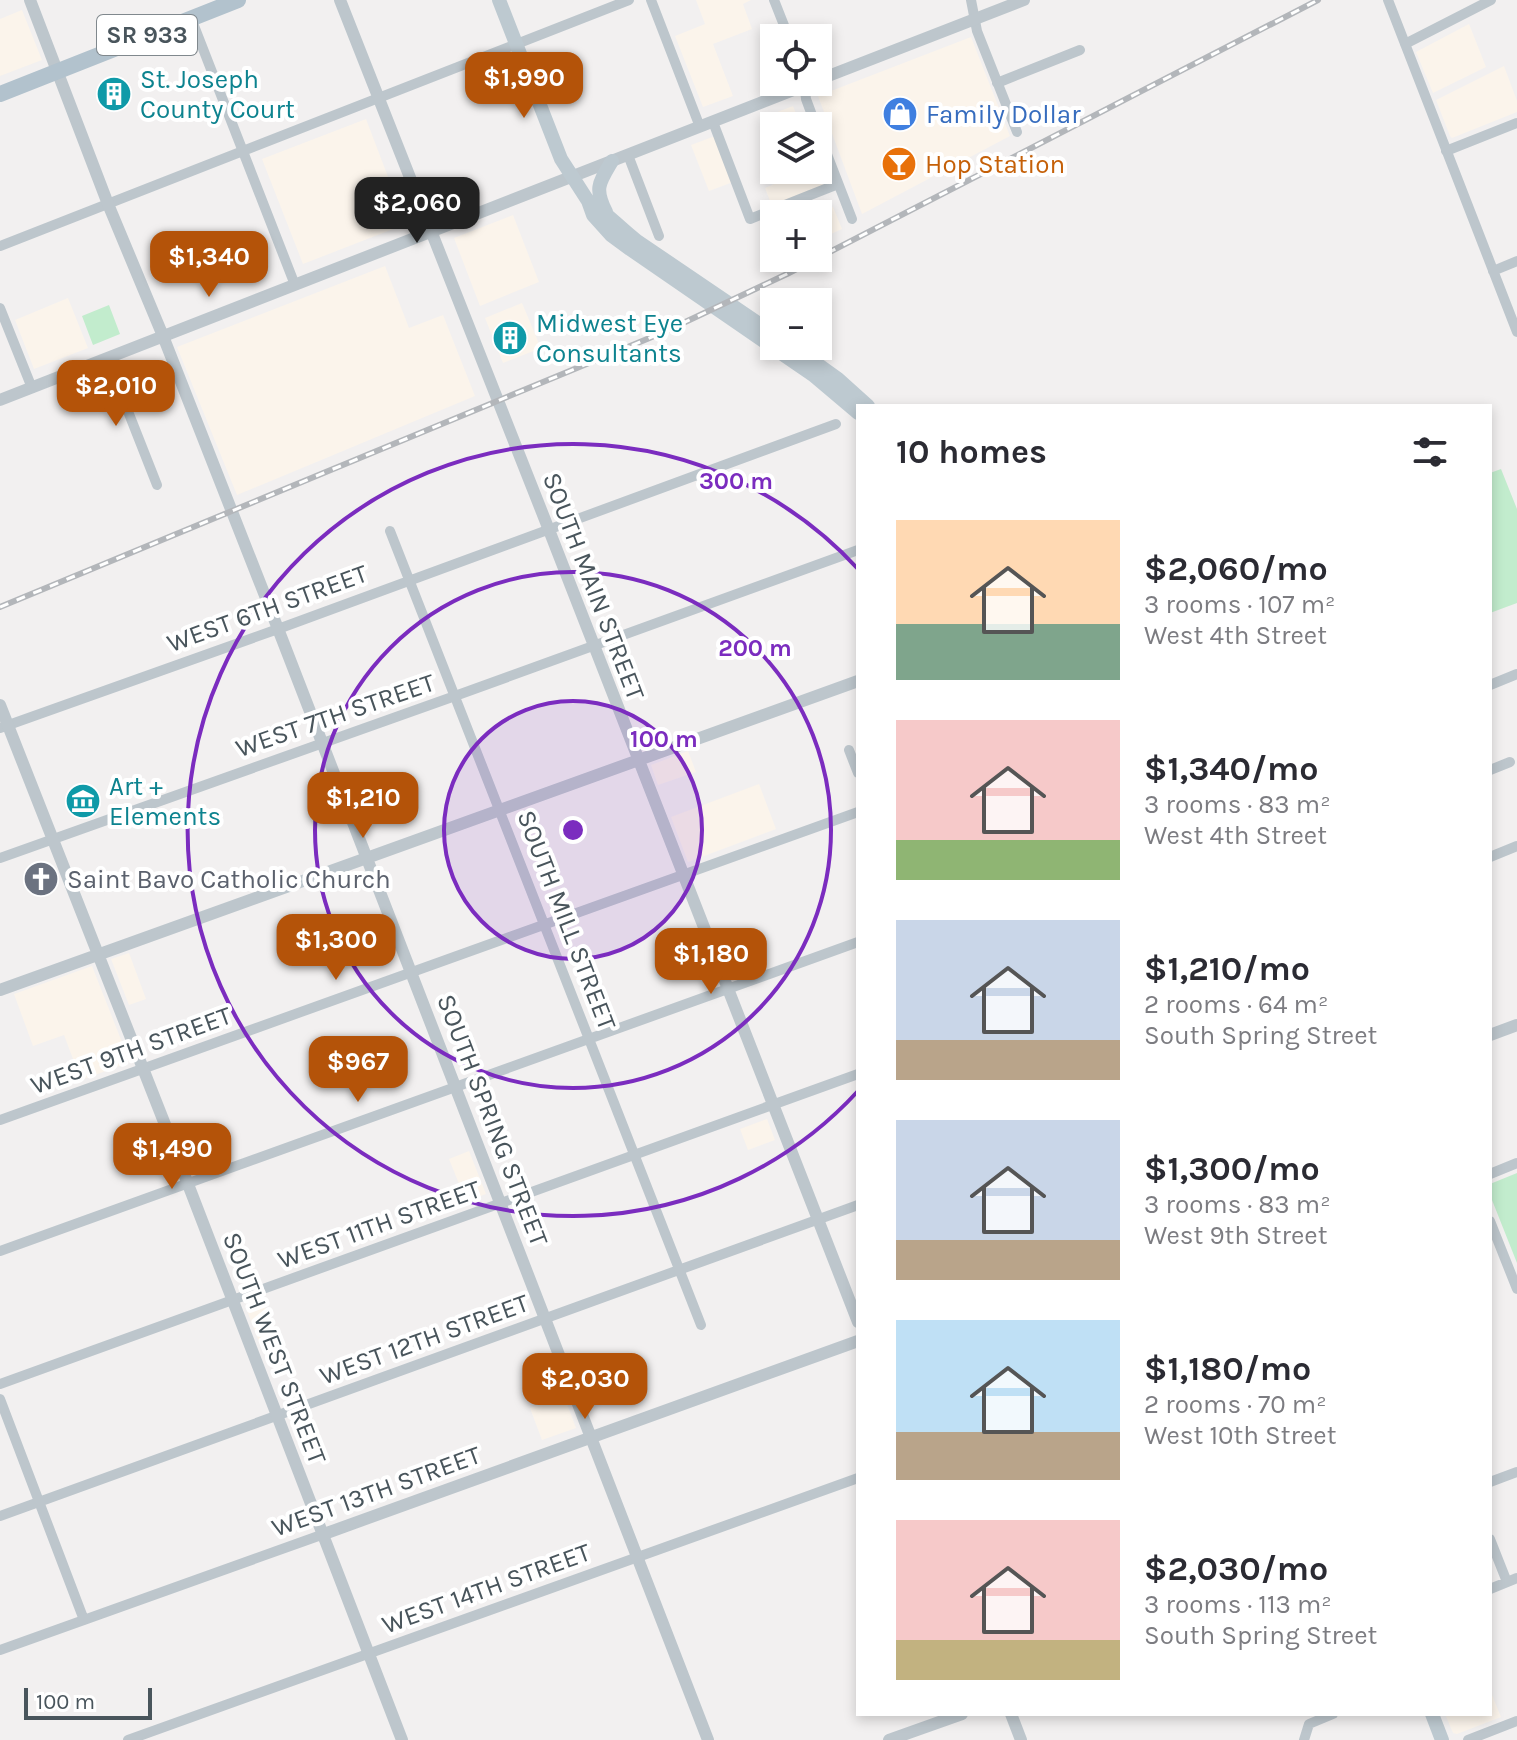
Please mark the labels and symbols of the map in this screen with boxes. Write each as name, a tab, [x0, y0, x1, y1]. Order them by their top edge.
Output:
road number: SR 933	[97, 15, 197, 55]
pin: $1,990	[459, 52, 589, 120]
place label: St. Joseph County Court	[140, 64, 295, 125]
building icon: St. Joseph County Court	[95, 75, 133, 113]
shop icon: Family Dollar	[881, 95, 919, 133]
place label: Family Dollar	[926, 99, 1081, 130]
bar icon: Hop Station	[880, 145, 918, 183]
place label: Hop Station	[925, 149, 1065, 180]
pin: $2,060	[352, 177, 482, 245]
pin: $1,340	[144, 231, 274, 299]
place label: Midwest Eye Consultants	[536, 308, 683, 369]
building icon: Midwest Eye Consultants	[491, 319, 529, 357]
pin: $2,010	[51, 360, 181, 428]
text: 300 m	[699, 467, 773, 495]
street label: SOUTH MAIN STREET	[536, 468, 651, 704]
street label: WEST 6TH STREET	[163, 558, 372, 659]
text: 200 m	[718, 634, 792, 662]
street label: WEST 7TH STREET	[232, 667, 439, 764]
text: 100 m	[630, 725, 698, 753]
place label: Art + Elements	[109, 771, 221, 832]
pin: $1,210	[298, 772, 428, 840]
museum icon: Art + Elements	[64, 782, 102, 820]
street label: SOUTH MILL STREET	[510, 806, 623, 1034]
centre of rings	[559, 816, 587, 844]
church icon: Saint Bavo Catholic Church	[22, 860, 60, 898]
place label: Saint Bavo Catholic Church	[67, 864, 391, 895]
pin: $1,300	[271, 914, 401, 982]
pin: $1,180	[646, 928, 776, 996]
street label: SOUTH SPRING STREET	[430, 990, 555, 1250]
street label: WEST 9TH STREET	[27, 1000, 236, 1101]
pin: $967	[311, 1036, 405, 1104]
pin: $1,490	[107, 1123, 237, 1191]
street label: WEST 11TH STREET	[274, 1173, 485, 1276]
street label: SOUTH WEST STREET	[216, 1228, 333, 1468]
street label: WEST 12TH STREET	[316, 1287, 533, 1392]
pin: $2,030	[520, 1353, 650, 1421]
street label: WEST 13TH STREET	[267, 1439, 485, 1544]
street label: WEST 14TH STREET	[378, 1536, 595, 1641]
scale bar	[24, 1684, 152, 1720]

